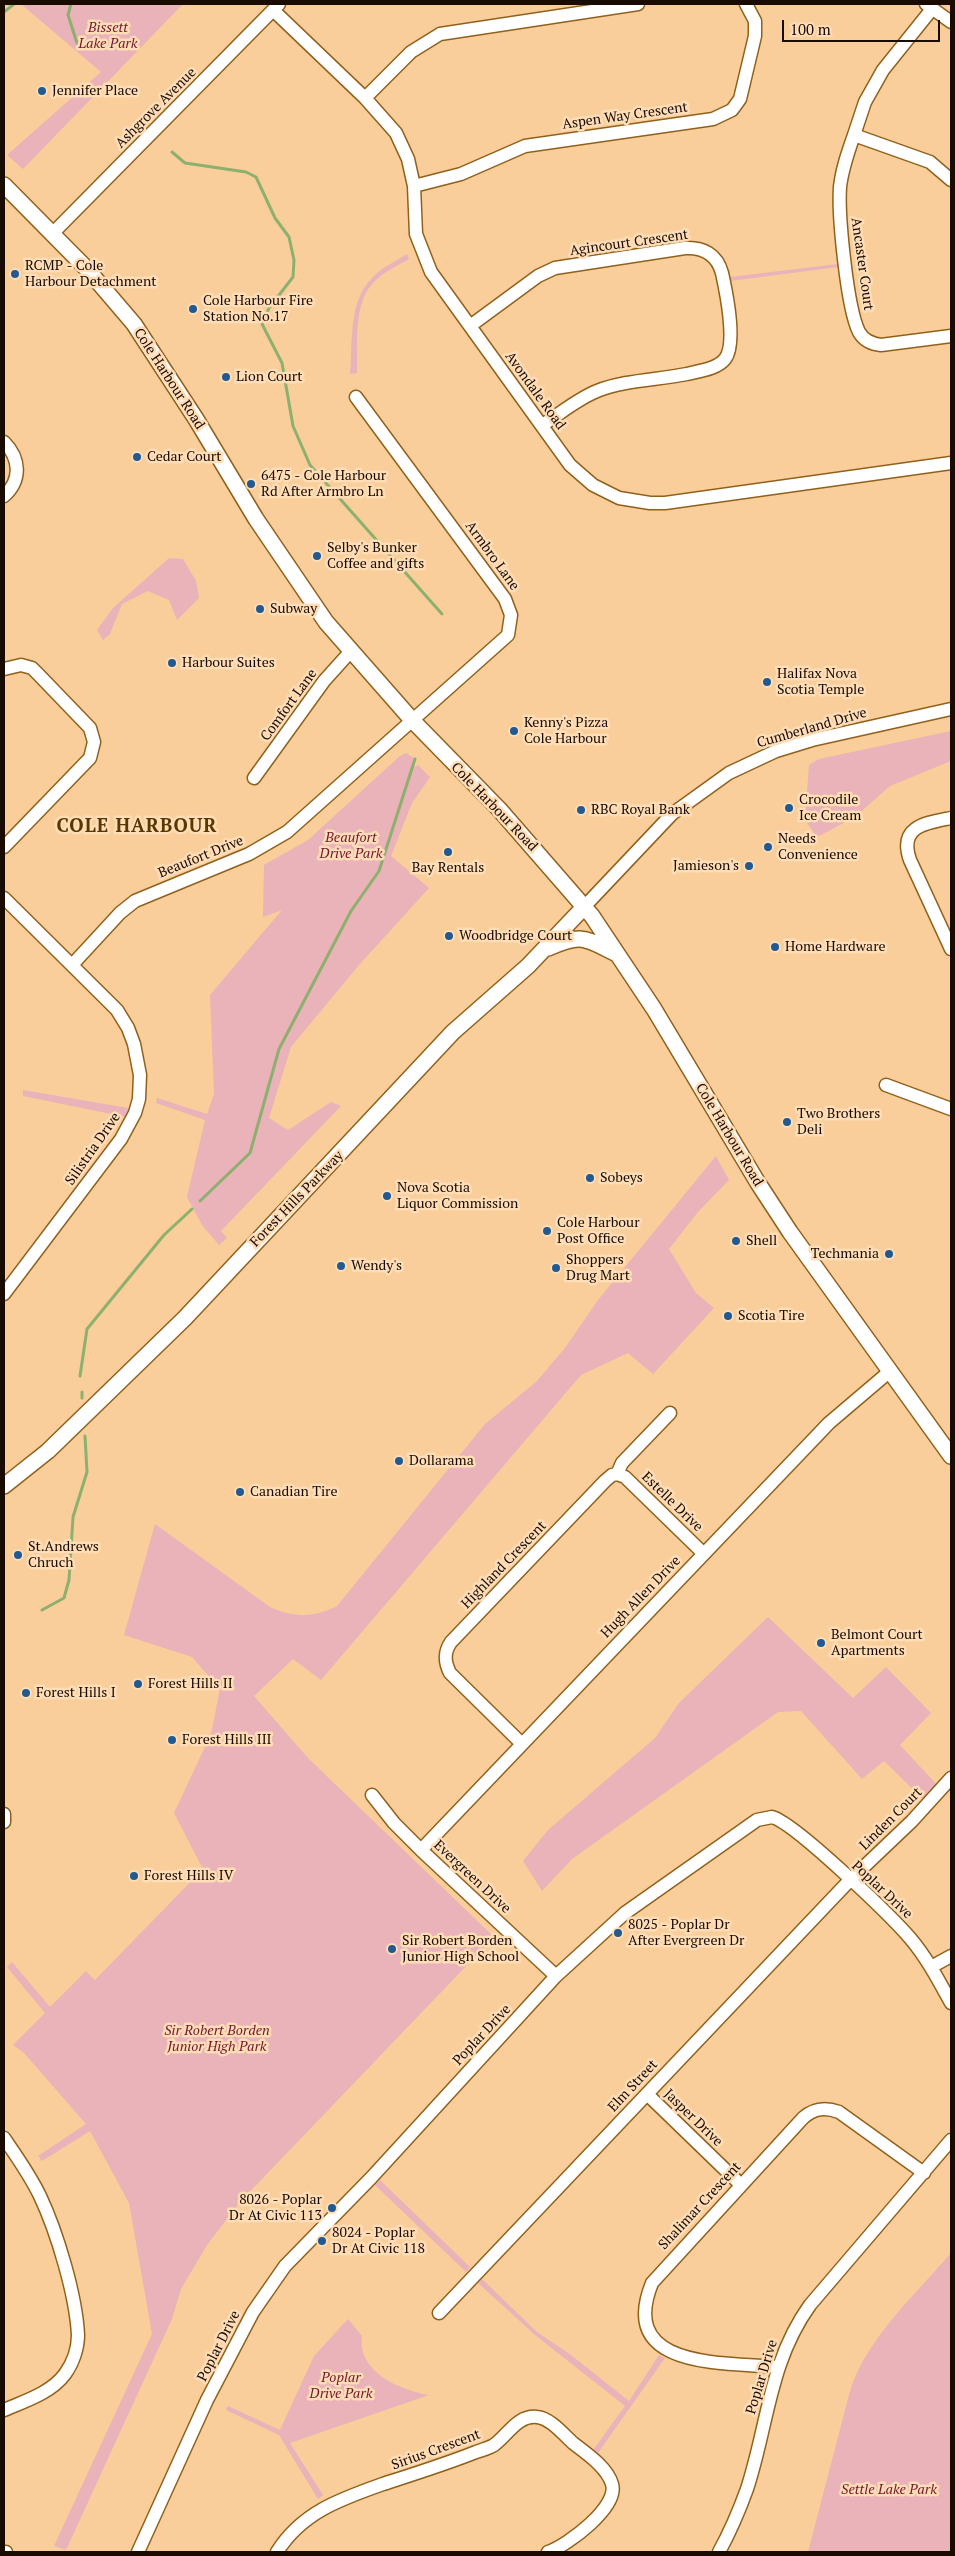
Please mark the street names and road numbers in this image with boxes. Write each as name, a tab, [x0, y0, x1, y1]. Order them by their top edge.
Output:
street label: Ashgrove Avenue	[112, 64, 200, 152]
street label: Aspen Way Crescent	[561, 99, 689, 133]
street label: Ancaster Court	[847, 216, 877, 312]
street label: Agincourt Crescent	[569, 226, 689, 260]
street label: Cole Harbour Road	[130, 325, 208, 433]
street label: Avondale Road	[501, 349, 569, 433]
street label: Armbro Lane	[461, 518, 523, 594]
street label: Comfort Lane	[257, 666, 321, 744]
street label: Cumberland Drive	[755, 704, 869, 752]
street label: Cole Harbour Road	[447, 759, 541, 855]
street label: Beaufort Drive	[156, 832, 246, 882]
street label: Cole Harbour Road	[692, 1080, 766, 1190]
street label: Silistria Drive	[62, 1109, 124, 1189]
street label: Forest Hills Parkway	[247, 1147, 347, 1251]
street label: Estelle Drive	[638, 1469, 706, 1535]
street label: Highland Crescent	[458, 1518, 550, 1612]
street label: Hugh Allen Drive	[598, 1553, 684, 1641]
street label: Linden Court	[856, 1784, 926, 1854]
street label: Evergreen Drive	[430, 1837, 514, 1917]
street label: Poplar Drive	[848, 1858, 916, 1922]
street label: Poplar Drive	[450, 2001, 514, 2069]
street label: Elm Street	[605, 2056, 661, 2116]
street label: Jasper Drive	[660, 2086, 726, 2150]
street label: Shalimar Crescent	[655, 2159, 745, 2253]
street label: Poplar Drive	[194, 2308, 244, 2384]
street label: Poplar Drive	[743, 2338, 781, 2416]
street label: Sirius Crescent	[389, 2426, 483, 2474]

